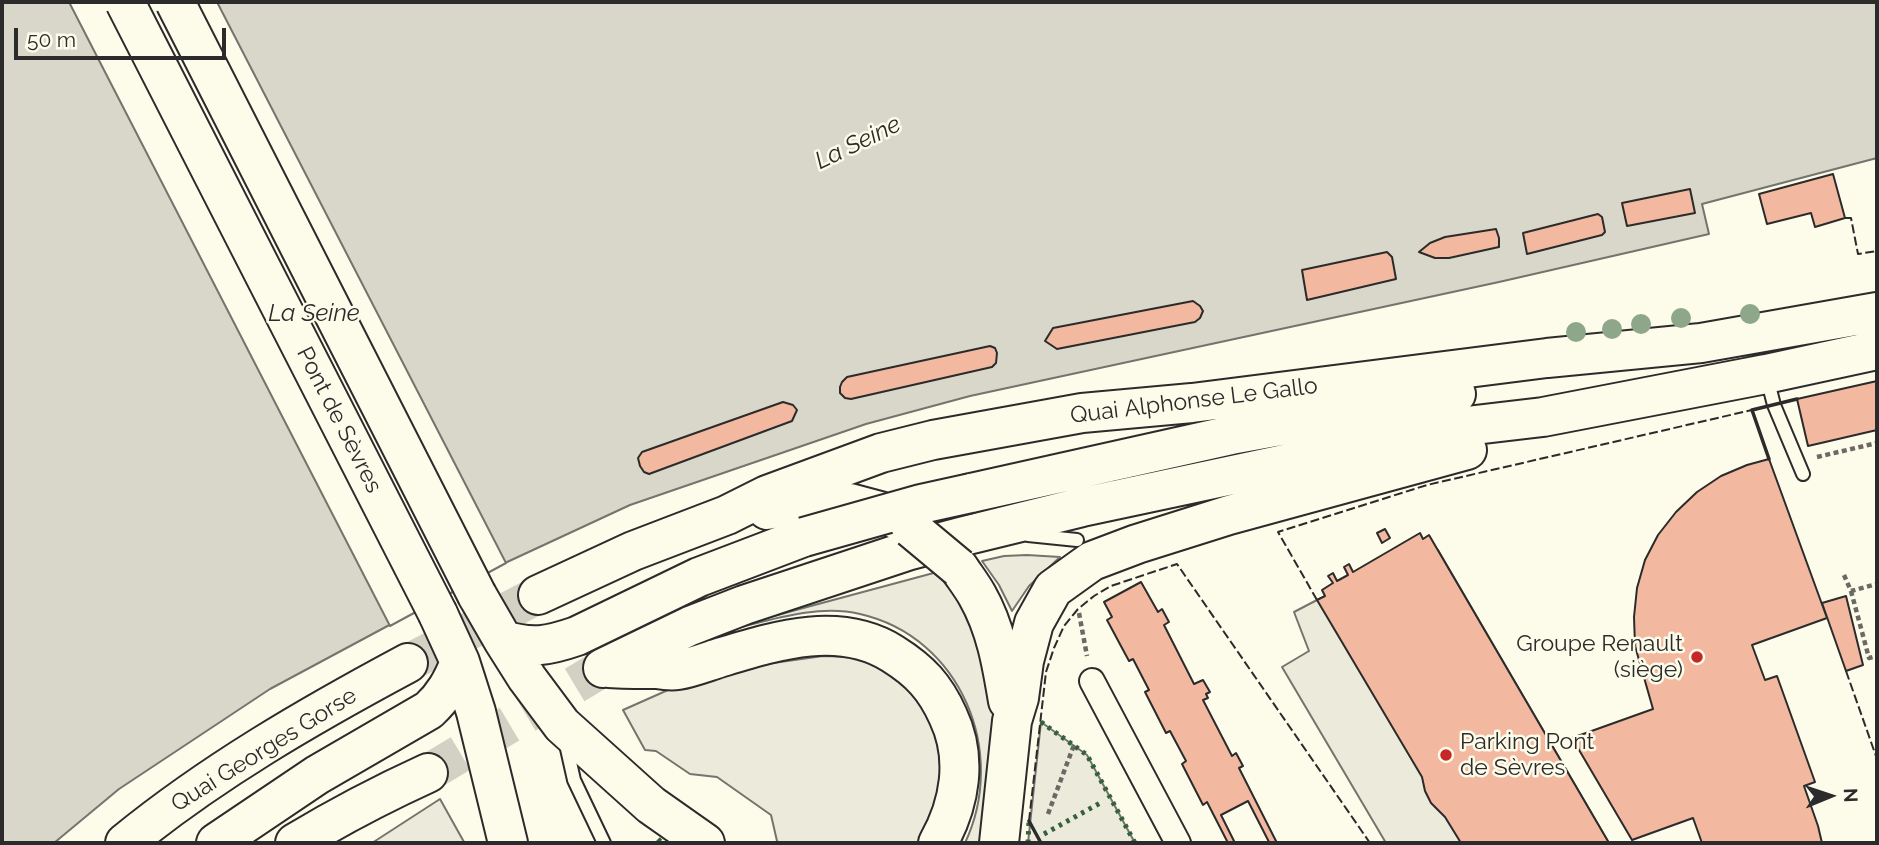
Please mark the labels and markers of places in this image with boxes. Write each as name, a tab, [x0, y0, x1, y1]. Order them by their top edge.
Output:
place label: Groupe Renault (siège)	[1516, 630, 1683, 684]
marker: Groupe Renault (siège)	[1689, 649, 1705, 665]
place label: Parking Pont de Sèvres	[1460, 728, 1594, 782]
marker: Parking Pont de Sèvres	[1438, 747, 1454, 763]

